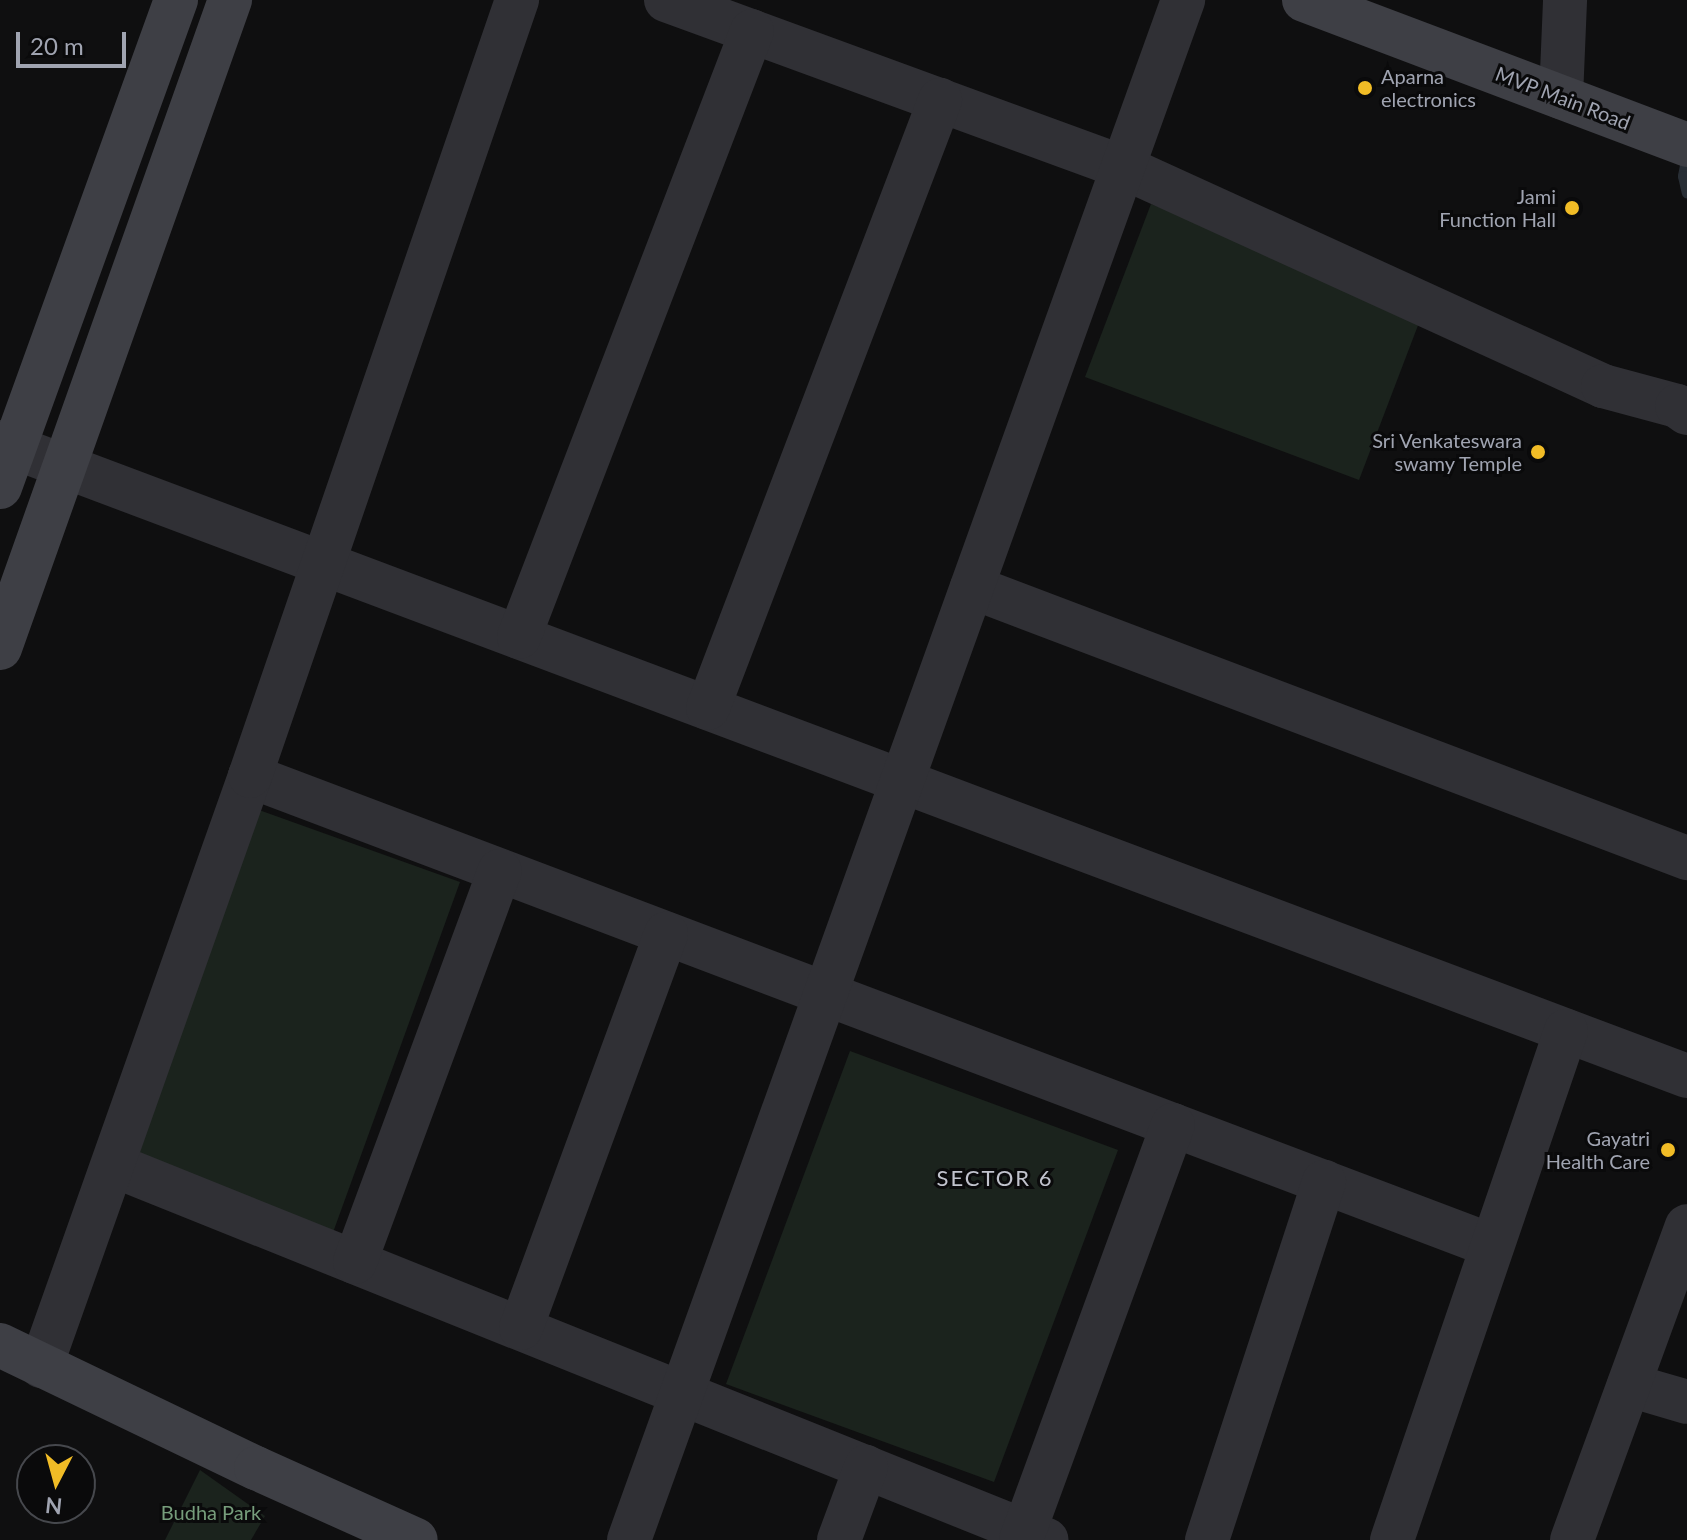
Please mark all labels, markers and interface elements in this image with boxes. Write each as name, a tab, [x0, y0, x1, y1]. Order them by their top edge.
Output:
scale bar	[20, 16, 130, 66]
text: 20 m	[30, 31, 84, 60]
street label: MVP Main Road	[1492, 61, 1634, 135]
place label: Aparna electronics	[1381, 64, 1476, 111]
marker: Aparna electronics	[1356, 79, 1374, 97]
place label: Jami Function Hall	[1439, 184, 1556, 231]
marker: Jami Function Hall	[1563, 199, 1581, 217]
place label: Sri Venkateswara swamy Temple	[1372, 428, 1522, 475]
marker: Sri Venkateswara swamy Temple	[1529, 443, 1547, 461]
place label: Gayatri Health Care	[1546, 1126, 1650, 1173]
marker: Gayatri Health Care	[1657, 1139, 1679, 1161]
district label: SECTOR 6	[936, 1165, 1054, 1191]
north arrow	[16, 1444, 96, 1524]
text: N	[44, 1492, 63, 1521]
park label: Budha Park	[161, 1500, 261, 1524]

